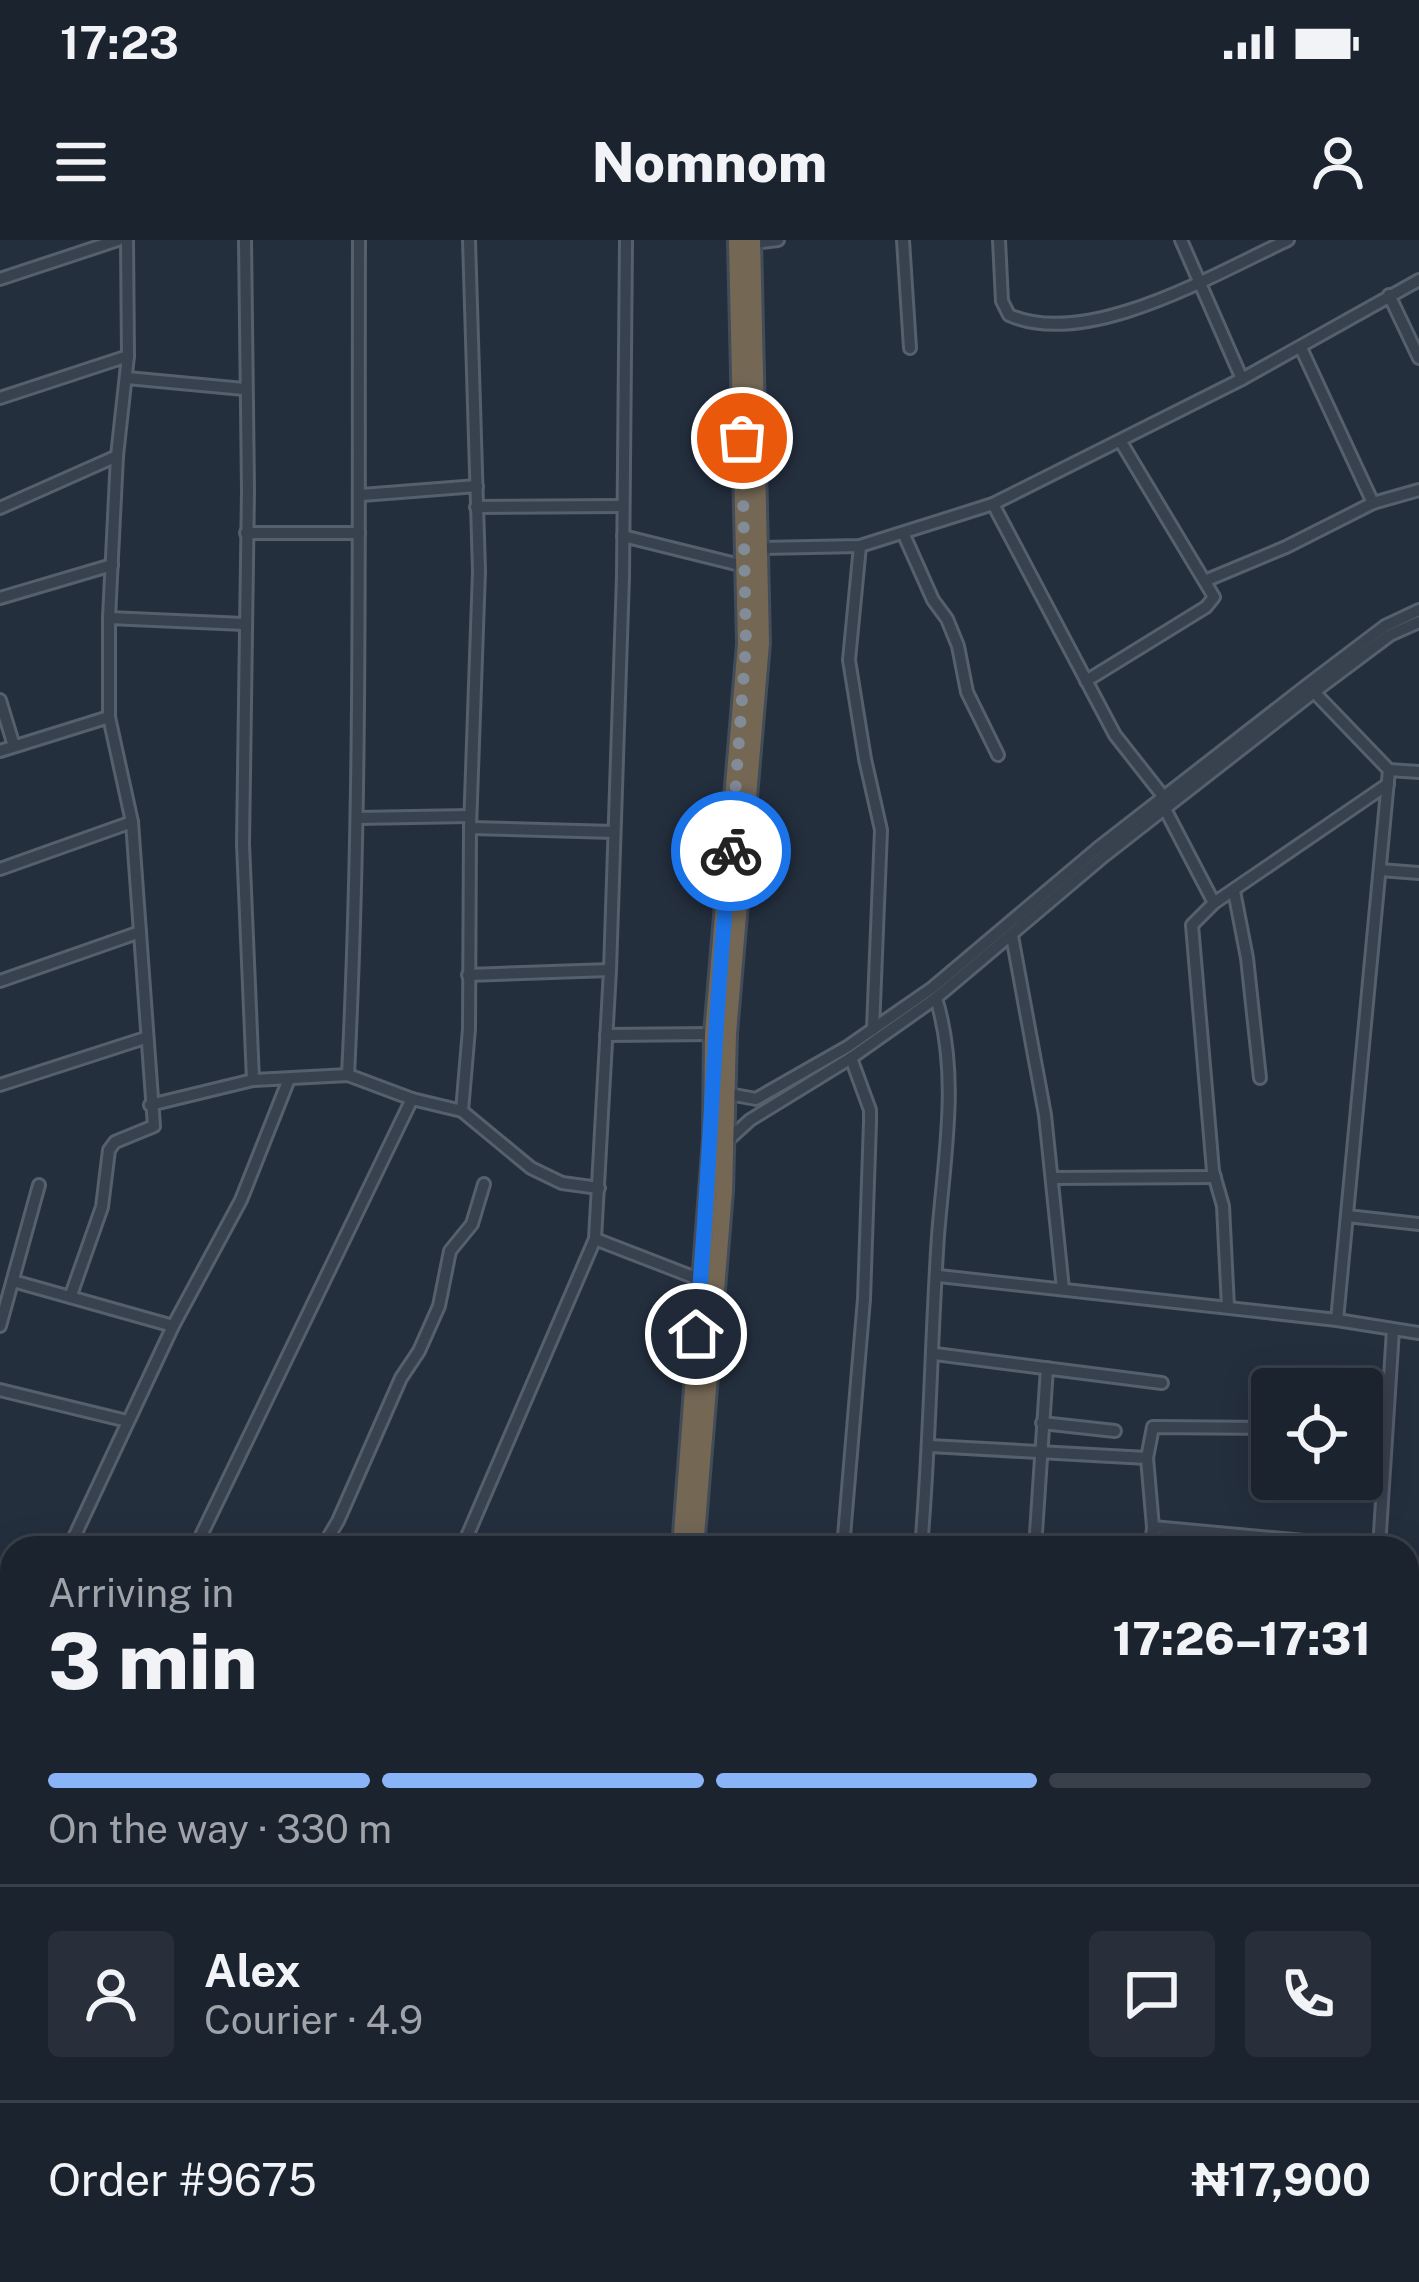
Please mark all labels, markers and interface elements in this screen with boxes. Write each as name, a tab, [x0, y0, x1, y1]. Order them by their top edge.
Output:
text: 17:23	[60, 16, 179, 69]
icon: menu	[48, 129, 114, 195]
icon: person	[1305, 129, 1371, 195]
text: Nomnom	[592, 131, 827, 194]
pin	[691, 387, 793, 489]
icon: bag	[709, 405, 775, 471]
courier	[671, 791, 791, 911]
icon: bike	[698, 818, 764, 884]
pin	[645, 1283, 747, 1385]
icon: home	[663, 1301, 729, 1367]
map controls	[1251, 1368, 1383, 1500]
button: locate	[1251, 1368, 1383, 1500]
text: Arriving in	[48, 1570, 234, 1616]
text: 17:26–17:31	[1113, 1612, 1371, 1665]
text: 3 min	[48, 1615, 257, 1707]
text: On the way · 330 m	[48, 1806, 392, 1852]
button: person	[48, 1931, 174, 2057]
button: chat	[1089, 1931, 1215, 2057]
button: phone	[1245, 1931, 1371, 2057]
text: Alex	[204, 1944, 301, 1997]
text: Courier · 4.9	[204, 1997, 423, 2043]
text: Order #9675	[48, 2153, 317, 2206]
text: ₦17,900	[1191, 2153, 1371, 2206]

